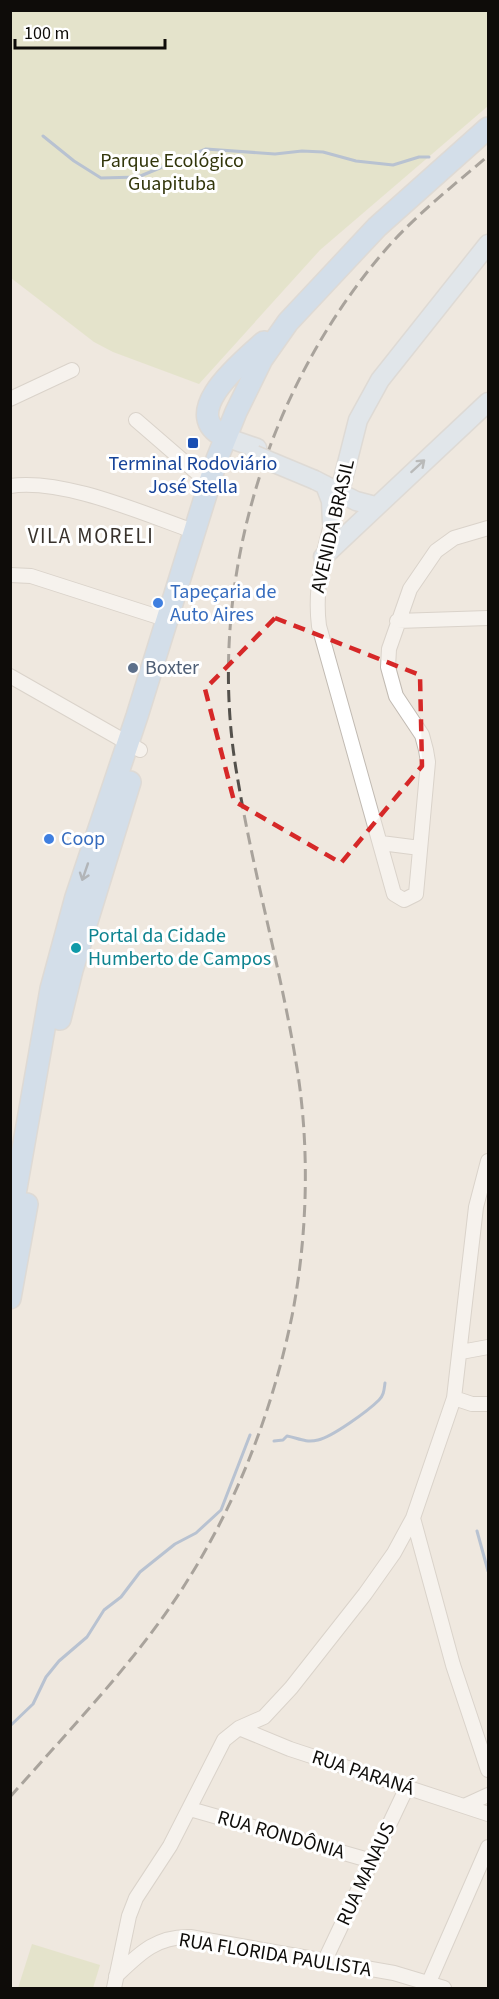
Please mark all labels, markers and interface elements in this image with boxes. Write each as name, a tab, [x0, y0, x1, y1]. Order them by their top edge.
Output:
scale bar	[15, 12, 165, 50]
text: 100 m	[24, 21, 69, 46]
park label: Parque Ecológico Guapituba	[100, 147, 244, 198]
marker: Terminal Rodoviário José Stella	[186, 436, 200, 450]
place label: Terminal Rodoviário José Stella	[109, 450, 277, 501]
street label: AVENIDA BRASIL	[304, 456, 362, 595]
one-way arrow	[410, 460, 425, 474]
district label: VILA MORELI	[28, 521, 154, 551]
place label: Tapeçaria de Auto Aires	[170, 578, 276, 629]
marker: Tapeçaria de Auto Aires	[151, 596, 165, 610]
place label: Boxter	[145, 654, 199, 682]
marker: Boxter	[126, 661, 140, 675]
place label: Coop	[61, 825, 105, 853]
marker: Coop	[42, 832, 56, 846]
one-way arrow	[78, 862, 89, 881]
place label: Portal da Cidade Humberto de Campos	[88, 922, 271, 973]
marker: Portal da Cidade Humberto de Campos	[69, 941, 83, 955]
street label: RUA PARANÁ	[308, 1743, 418, 1803]
street label: RUA RONDÔNIA	[214, 1803, 348, 1867]
street label: RUA MANAUS	[330, 1818, 402, 1930]
street label: RUA FLORIDA PAULISTA	[177, 1926, 373, 1984]

